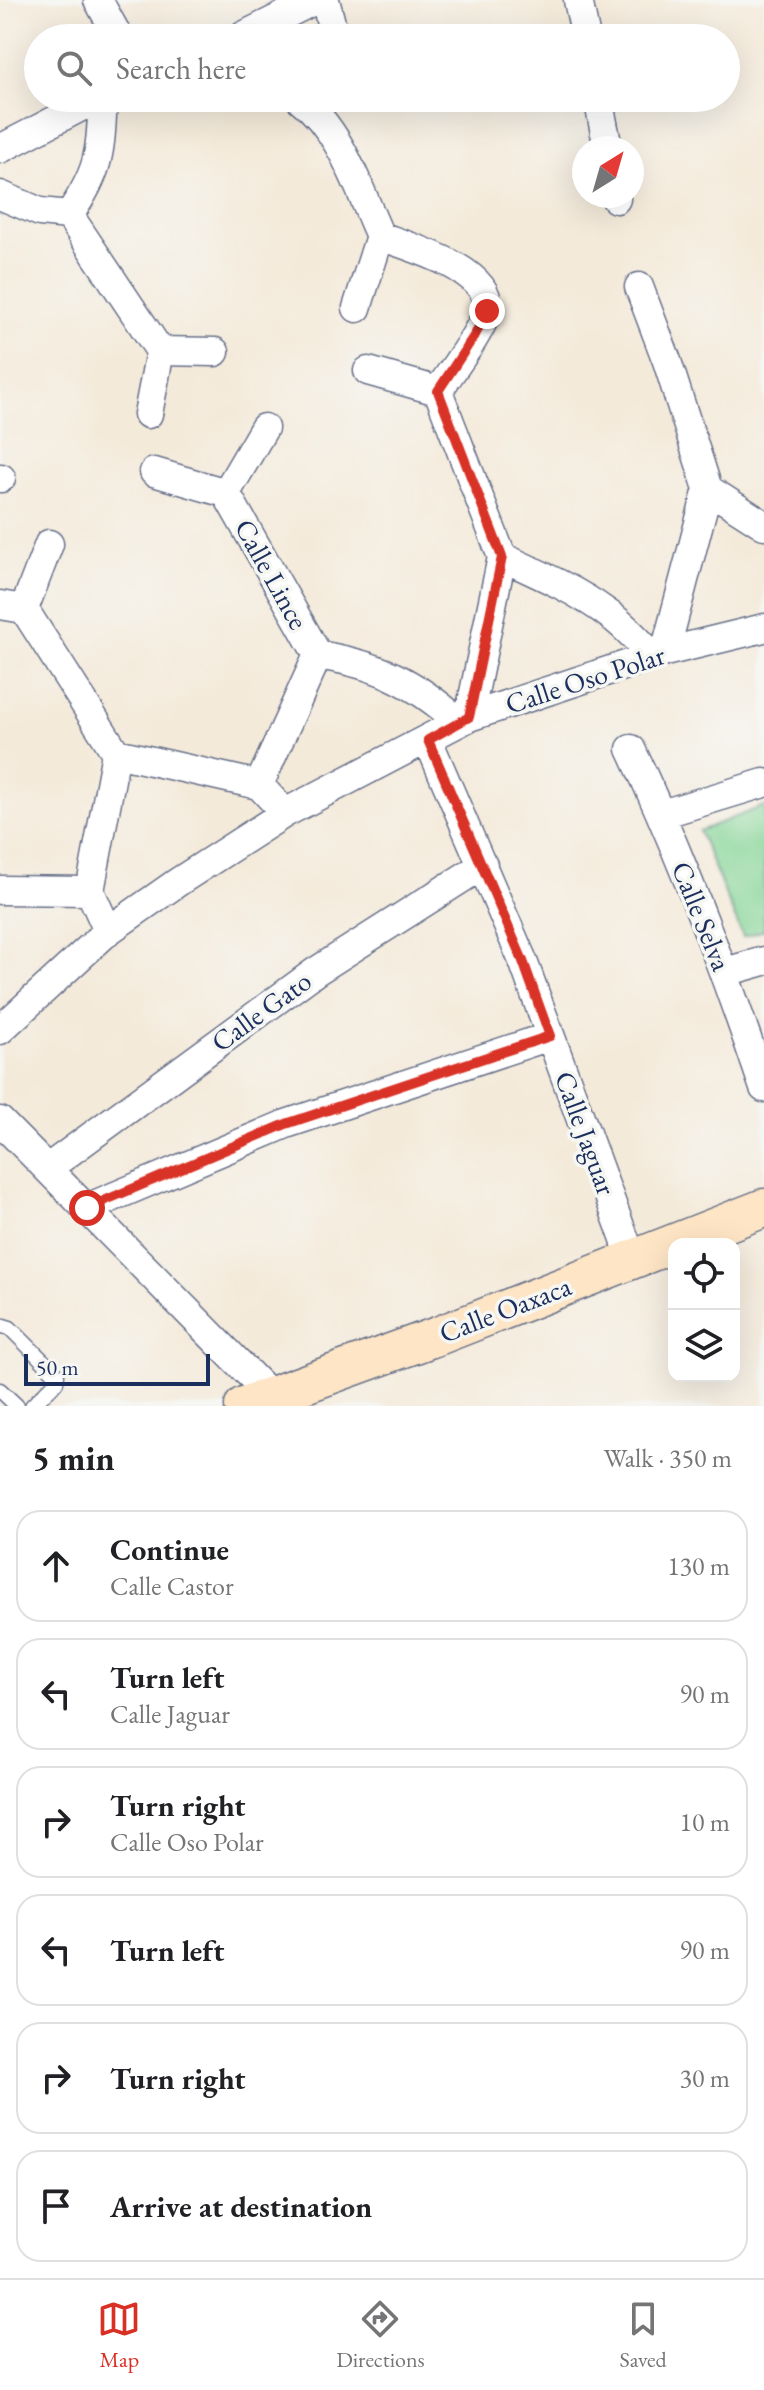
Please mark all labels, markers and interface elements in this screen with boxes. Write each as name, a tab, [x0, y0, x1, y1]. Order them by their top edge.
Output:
search box	[24, 24, 740, 112]
icon: search	[52, 46, 96, 90]
text: Search here	[116, 49, 246, 88]
north arrow	[572, 136, 644, 208]
route end	[469, 293, 505, 329]
street label: Calle Lince	[227, 512, 317, 636]
street label: Calle Oso Polar	[501, 636, 670, 722]
street label: Calle Selva	[664, 856, 740, 977]
street label: Calle Gato	[204, 963, 318, 1059]
street label: Calle Jaguar	[547, 1066, 625, 1200]
route start	[69, 1190, 105, 1226]
map controls	[668, 1238, 740, 1382]
button: locate	[668, 1238, 740, 1310]
street label: Calle Oaxaca	[434, 1267, 577, 1351]
button: layers	[668, 1310, 740, 1382]
scale bar	[24, 1350, 210, 1386]
text: 50 m	[36, 1353, 79, 1382]
text: 5 min	[32, 1436, 115, 1480]
text: Walk · 350 m	[604, 1441, 732, 1475]
text: Continue	[110, 1530, 229, 1569]
icon: ahead	[34, 1544, 78, 1588]
text: 130 m	[667, 1549, 730, 1583]
text: Calle Castor	[110, 1569, 234, 1603]
text: Turn left	[110, 1658, 224, 1697]
icon: left	[34, 1672, 78, 1716]
text: 90 m	[680, 1677, 730, 1711]
text: Calle Jaguar	[110, 1697, 230, 1731]
text: Turn right	[110, 1786, 246, 1825]
icon: right	[34, 1800, 78, 1844]
text: 10 m	[680, 1805, 730, 1839]
text: Calle Oso Polar	[110, 1825, 264, 1859]
icon: left	[34, 1928, 78, 1972]
text: Turn left	[110, 1931, 224, 1970]
text: 90 m	[680, 1933, 730, 1967]
icon: right	[34, 2056, 78, 2100]
text: Turn right	[110, 2059, 246, 2098]
text: 30 m	[680, 2061, 730, 2095]
icon: arrive	[34, 2184, 78, 2228]
text: Arrive at destination	[110, 2187, 372, 2226]
tab: Map	[97, 2297, 141, 2374]
tab: Directions	[336, 2297, 425, 2374]
tab: Saved	[619, 2297, 667, 2374]

